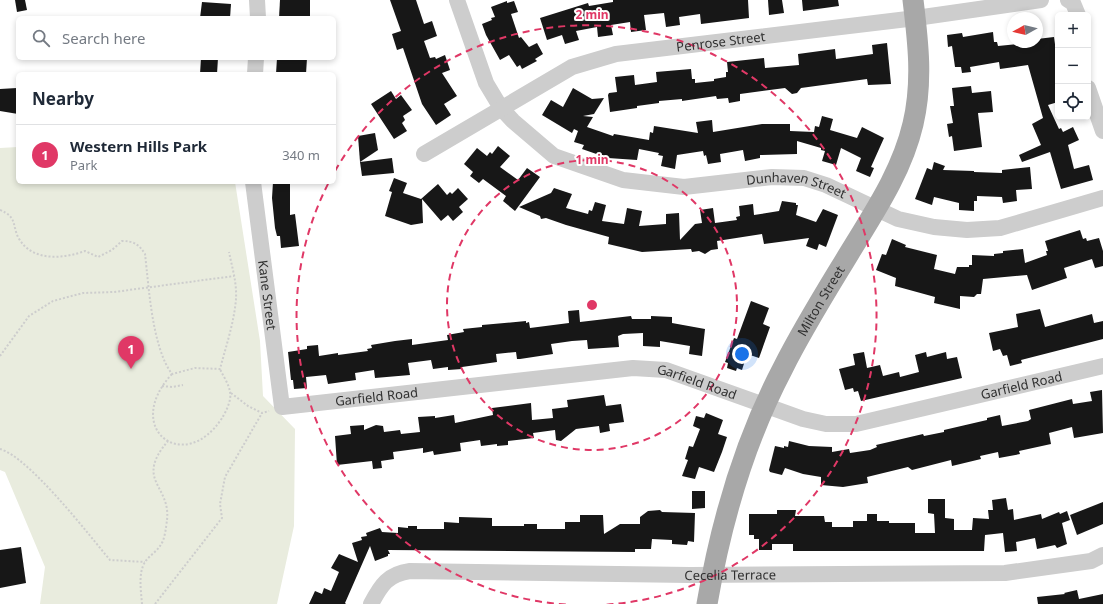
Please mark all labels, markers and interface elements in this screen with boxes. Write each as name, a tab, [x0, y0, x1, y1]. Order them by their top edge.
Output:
text: 2 min	[575, 6, 609, 23]
north arrow	[1007, 12, 1043, 48]
map controls	[1055, 12, 1091, 120]
button: +	[1055, 12, 1091, 48]
search box	[16, 16, 336, 60]
icon: search	[30, 27, 52, 49]
street label: Penrose Street	[675, 27, 767, 56]
text: Search here	[62, 28, 145, 48]
button: −	[1055, 48, 1091, 84]
button: locate	[1055, 84, 1091, 120]
text: Nearby	[32, 87, 94, 110]
text: Western Hills Park	[70, 136, 207, 156]
text: 1	[41, 146, 49, 164]
text: 340 m	[282, 146, 320, 164]
text: 1 min	[575, 151, 609, 168]
text: Park	[70, 156, 97, 174]
street label: Dunhaven Street	[745, 168, 850, 202]
street label: Kane Street	[254, 259, 281, 331]
street label: Milton Street	[793, 262, 849, 339]
centre of rings	[585, 298, 599, 312]
pin: 1	[118, 336, 144, 369]
your location	[732, 344, 752, 364]
street label: Garfield Road	[657, 360, 739, 404]
street label: Garfield Road	[979, 367, 1064, 403]
street label: Garfield Road	[334, 383, 419, 410]
street label: Cecelia Terrace	[684, 565, 776, 584]

